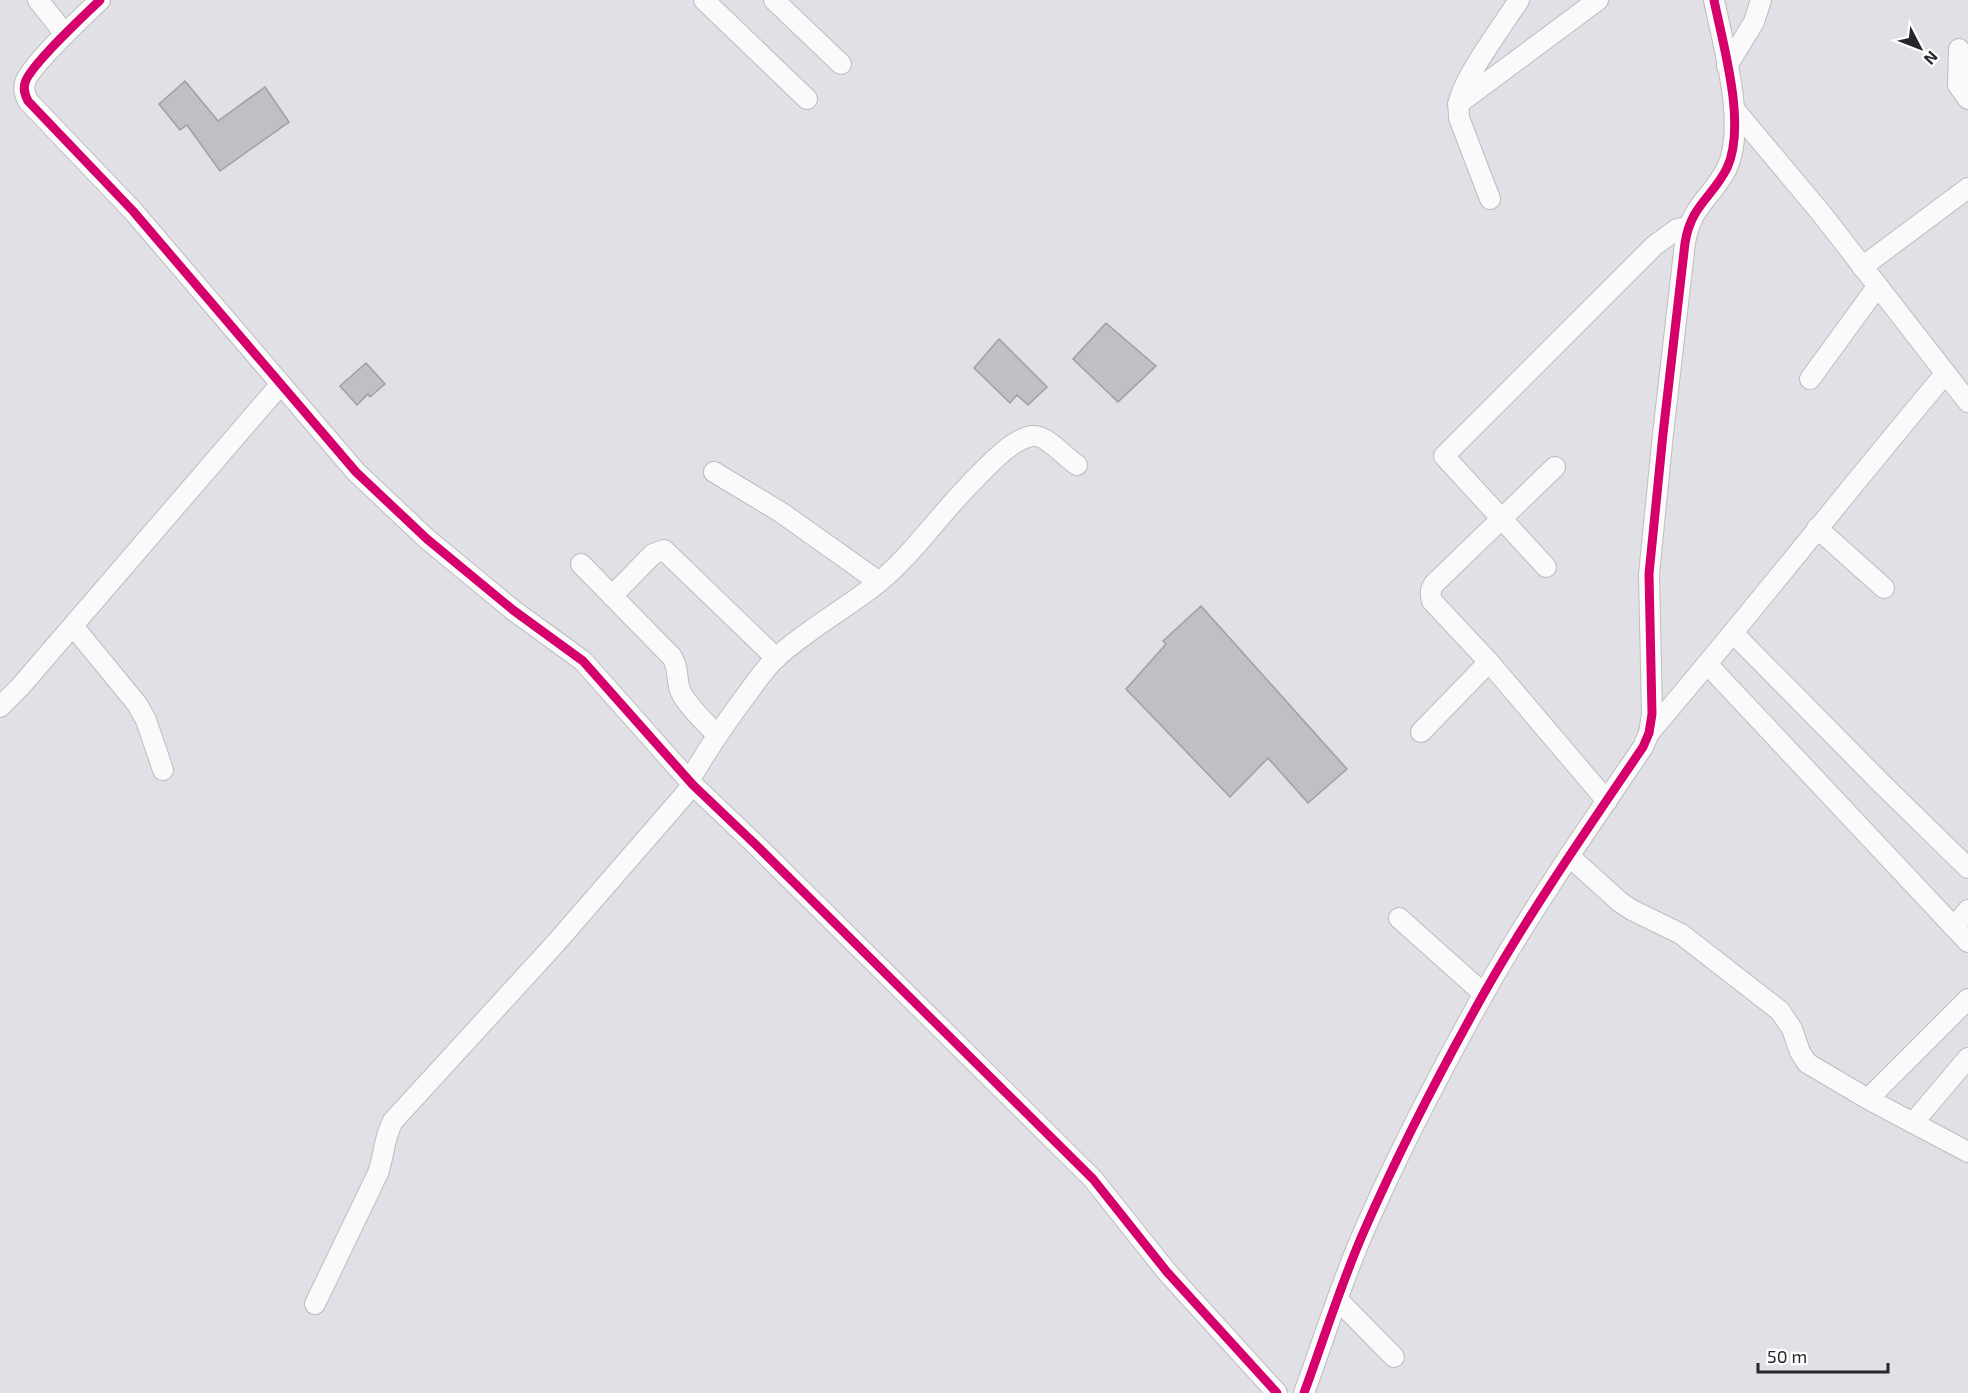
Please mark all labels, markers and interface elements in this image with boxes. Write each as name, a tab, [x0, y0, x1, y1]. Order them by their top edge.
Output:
north arrow	[1890, 18, 1950, 78]
text: N	[1921, 48, 1942, 69]
scale bar	[1758, 1336, 1888, 1374]
text: 50 m	[1767, 1345, 1807, 1367]

